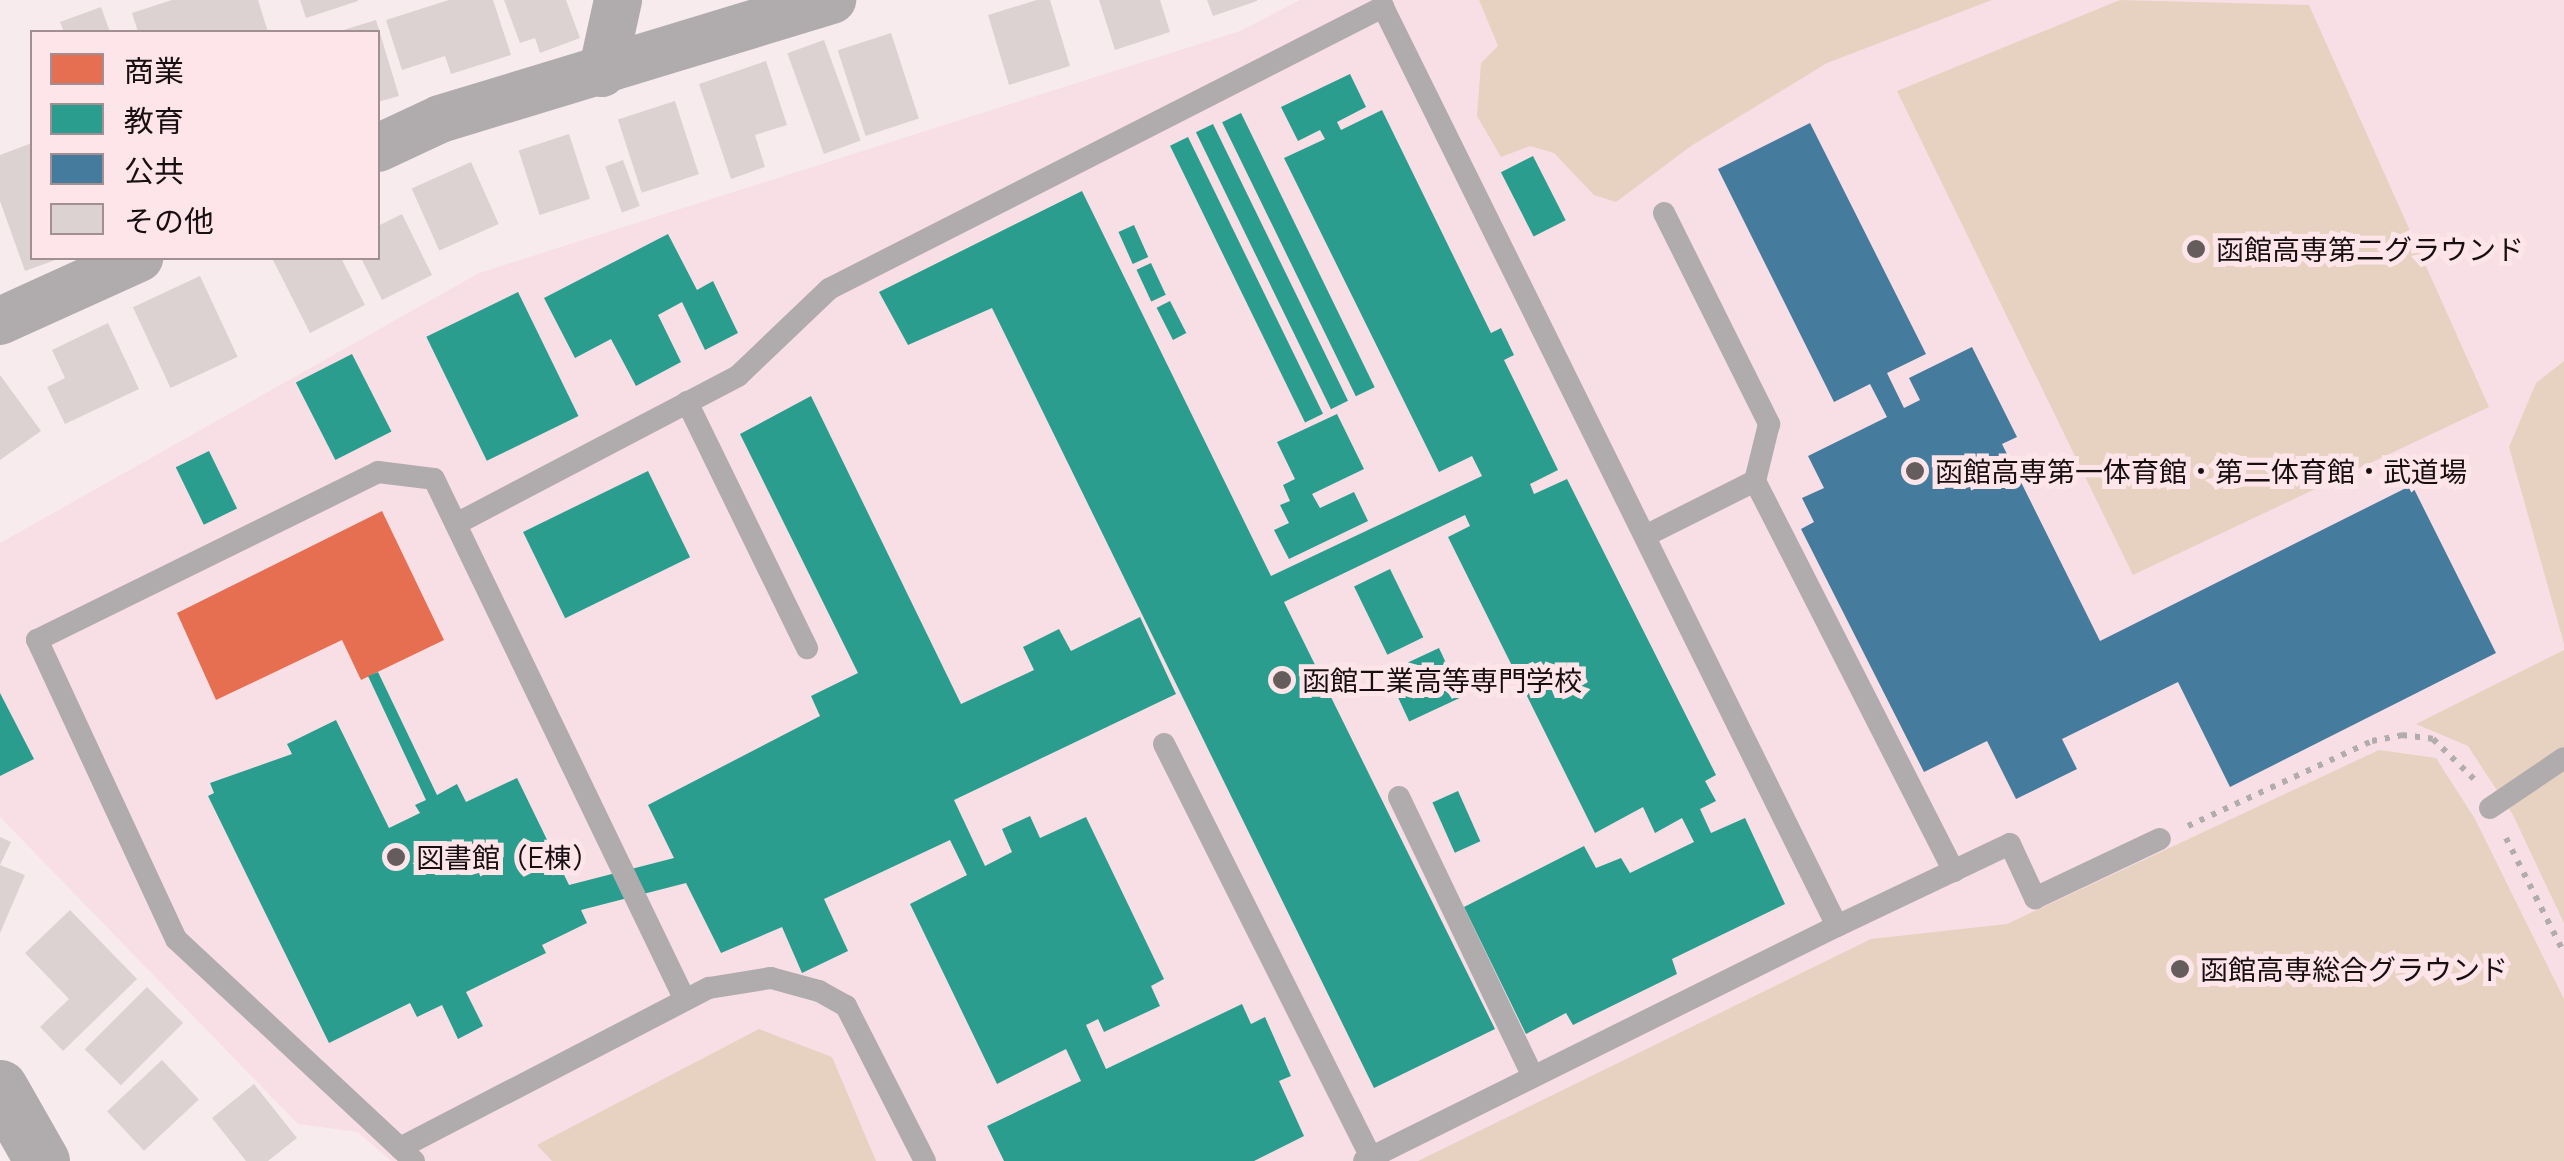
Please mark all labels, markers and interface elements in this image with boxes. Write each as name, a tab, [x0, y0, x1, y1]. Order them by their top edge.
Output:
legend	[30, 30, 380, 260]
text: 商業	[124, 50, 184, 91]
text: 教育	[124, 100, 184, 141]
text: 公共	[124, 150, 184, 191]
text: その他	[124, 200, 214, 241]
place label: 函館高専第二グラウンド	[2216, 232, 2524, 266]
marker: 函館高専第二グラウンド	[2185, 238, 2207, 260]
place label: 函館高専第一体育館・第二体育館・武道場	[1935, 454, 2467, 488]
marker: 函館高専第一体育館・第二体育館・武道場	[1904, 460, 1926, 482]
place label: 函館工業高等専門学校	[1302, 663, 1582, 697]
marker: 函館工業高等専門学校	[1271, 669, 1293, 691]
place label: 図書館（E棟）	[416, 840, 600, 874]
marker: 図書館（E棟）	[385, 846, 407, 868]
place label: 函館高専総合グラウンド	[2200, 952, 2508, 986]
marker: 函館高専総合グラウンド	[2169, 958, 2191, 980]

